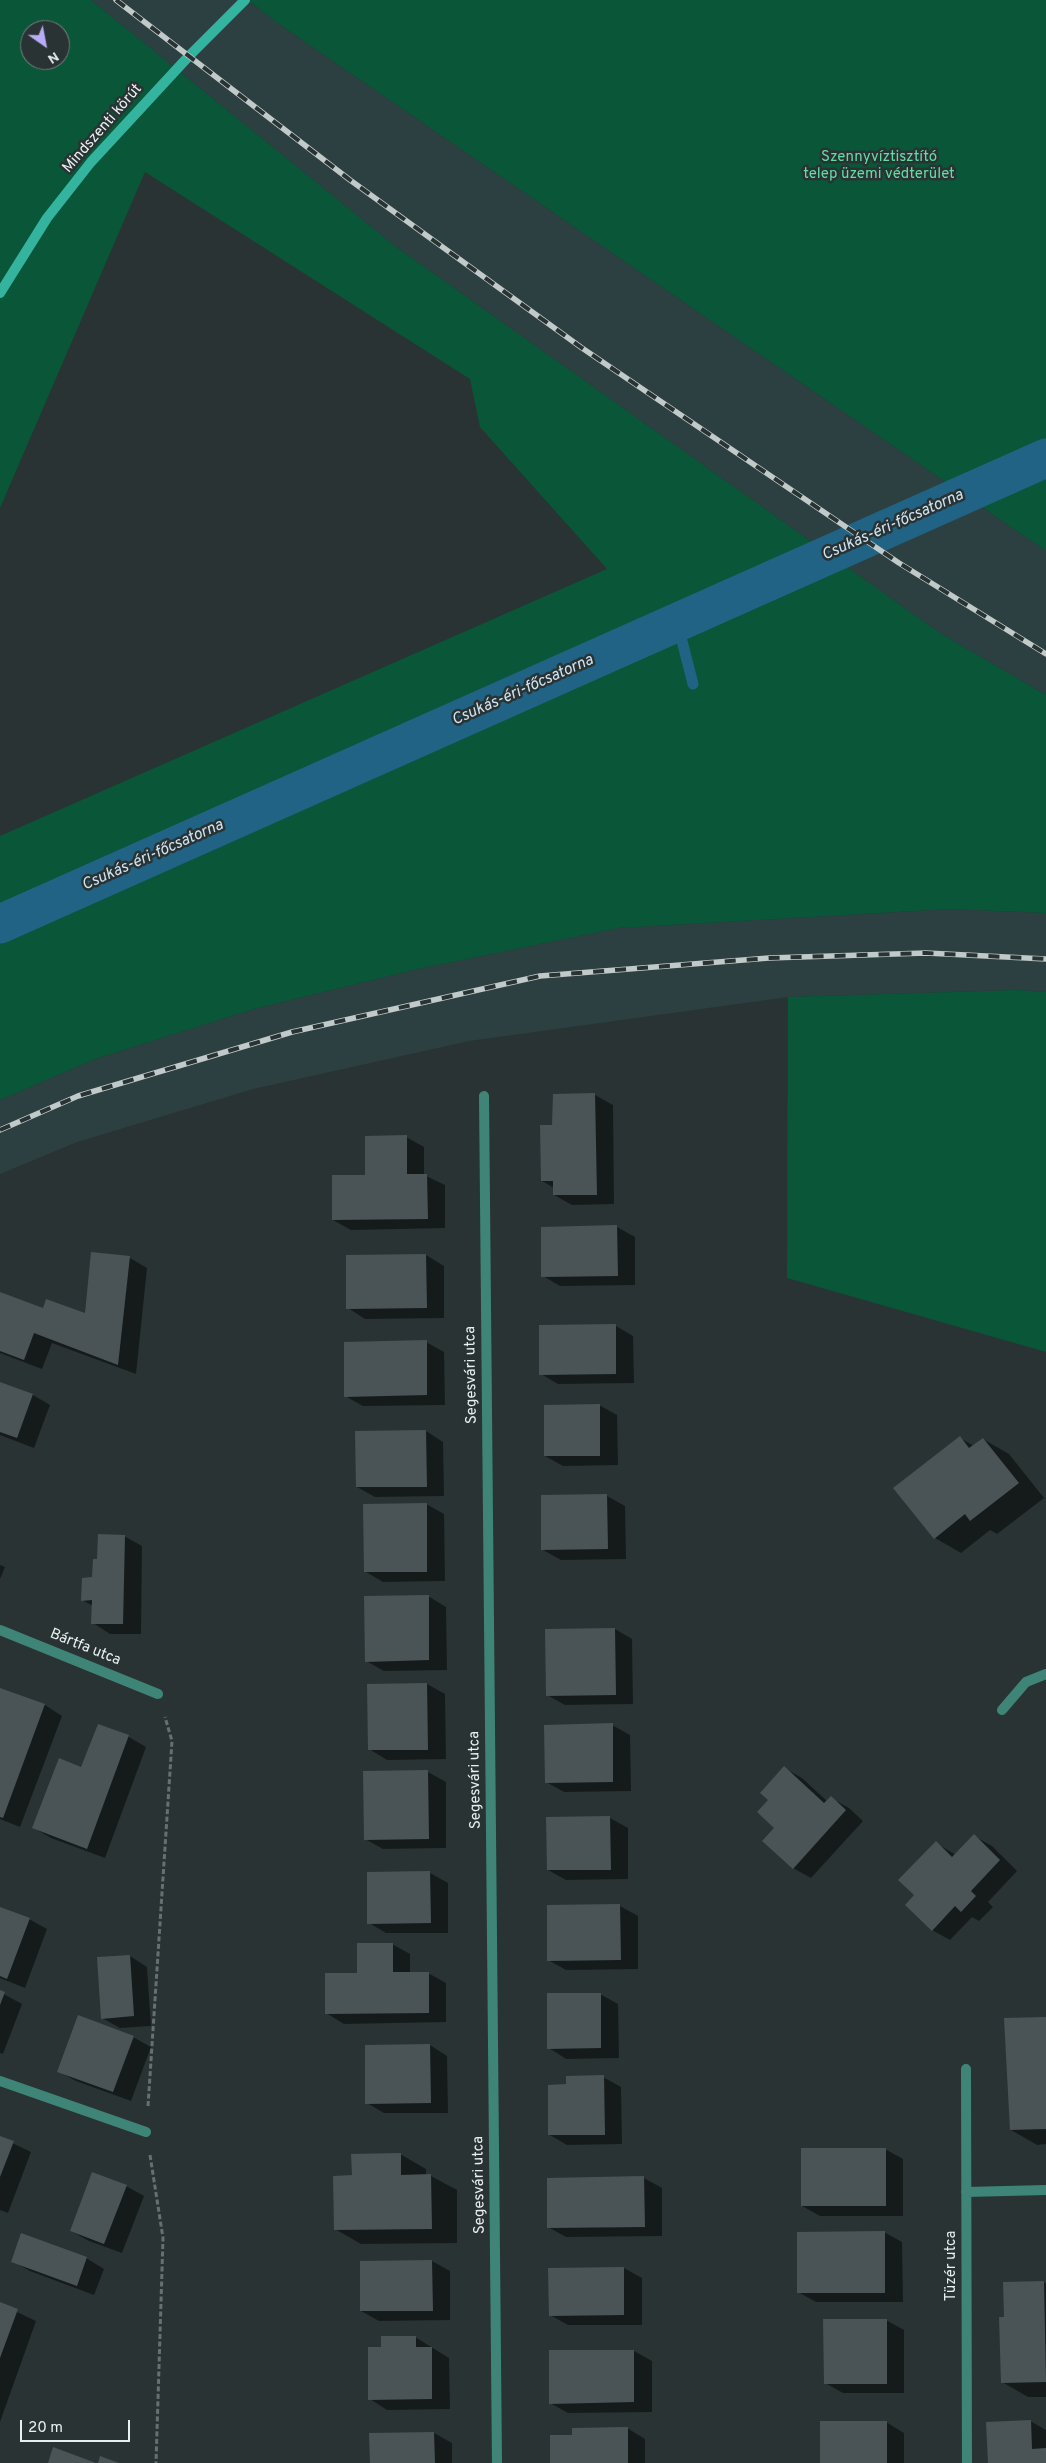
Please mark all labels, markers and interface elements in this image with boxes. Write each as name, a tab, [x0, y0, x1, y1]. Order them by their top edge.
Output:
north arrow	[20, 20, 70, 70]
text: N	[44, 47, 62, 67]
street label: Mindszenti körút	[59, 81, 147, 177]
park label: Szennyvíztisztító telep üzemi védterület	[803, 149, 955, 184]
water label: Csukás-éri-főcsatorna	[819, 486, 967, 566]
water label: Csukás-éri-főcsatorna	[449, 651, 597, 731]
water label: Csukás-éri-főcsatorna	[79, 816, 227, 896]
street label: Segesvári utca	[462, 1326, 482, 1424]
street label: Bártfa utca	[47, 1626, 123, 1670]
street label: Segesvári utca	[466, 1731, 486, 1829]
street label: Segesvári utca	[470, 2136, 490, 2234]
street label: Tüzér utca	[943, 2231, 961, 2301]
scale bar	[22, 2410, 132, 2442]
text: 20 m	[28, 2419, 63, 2438]

